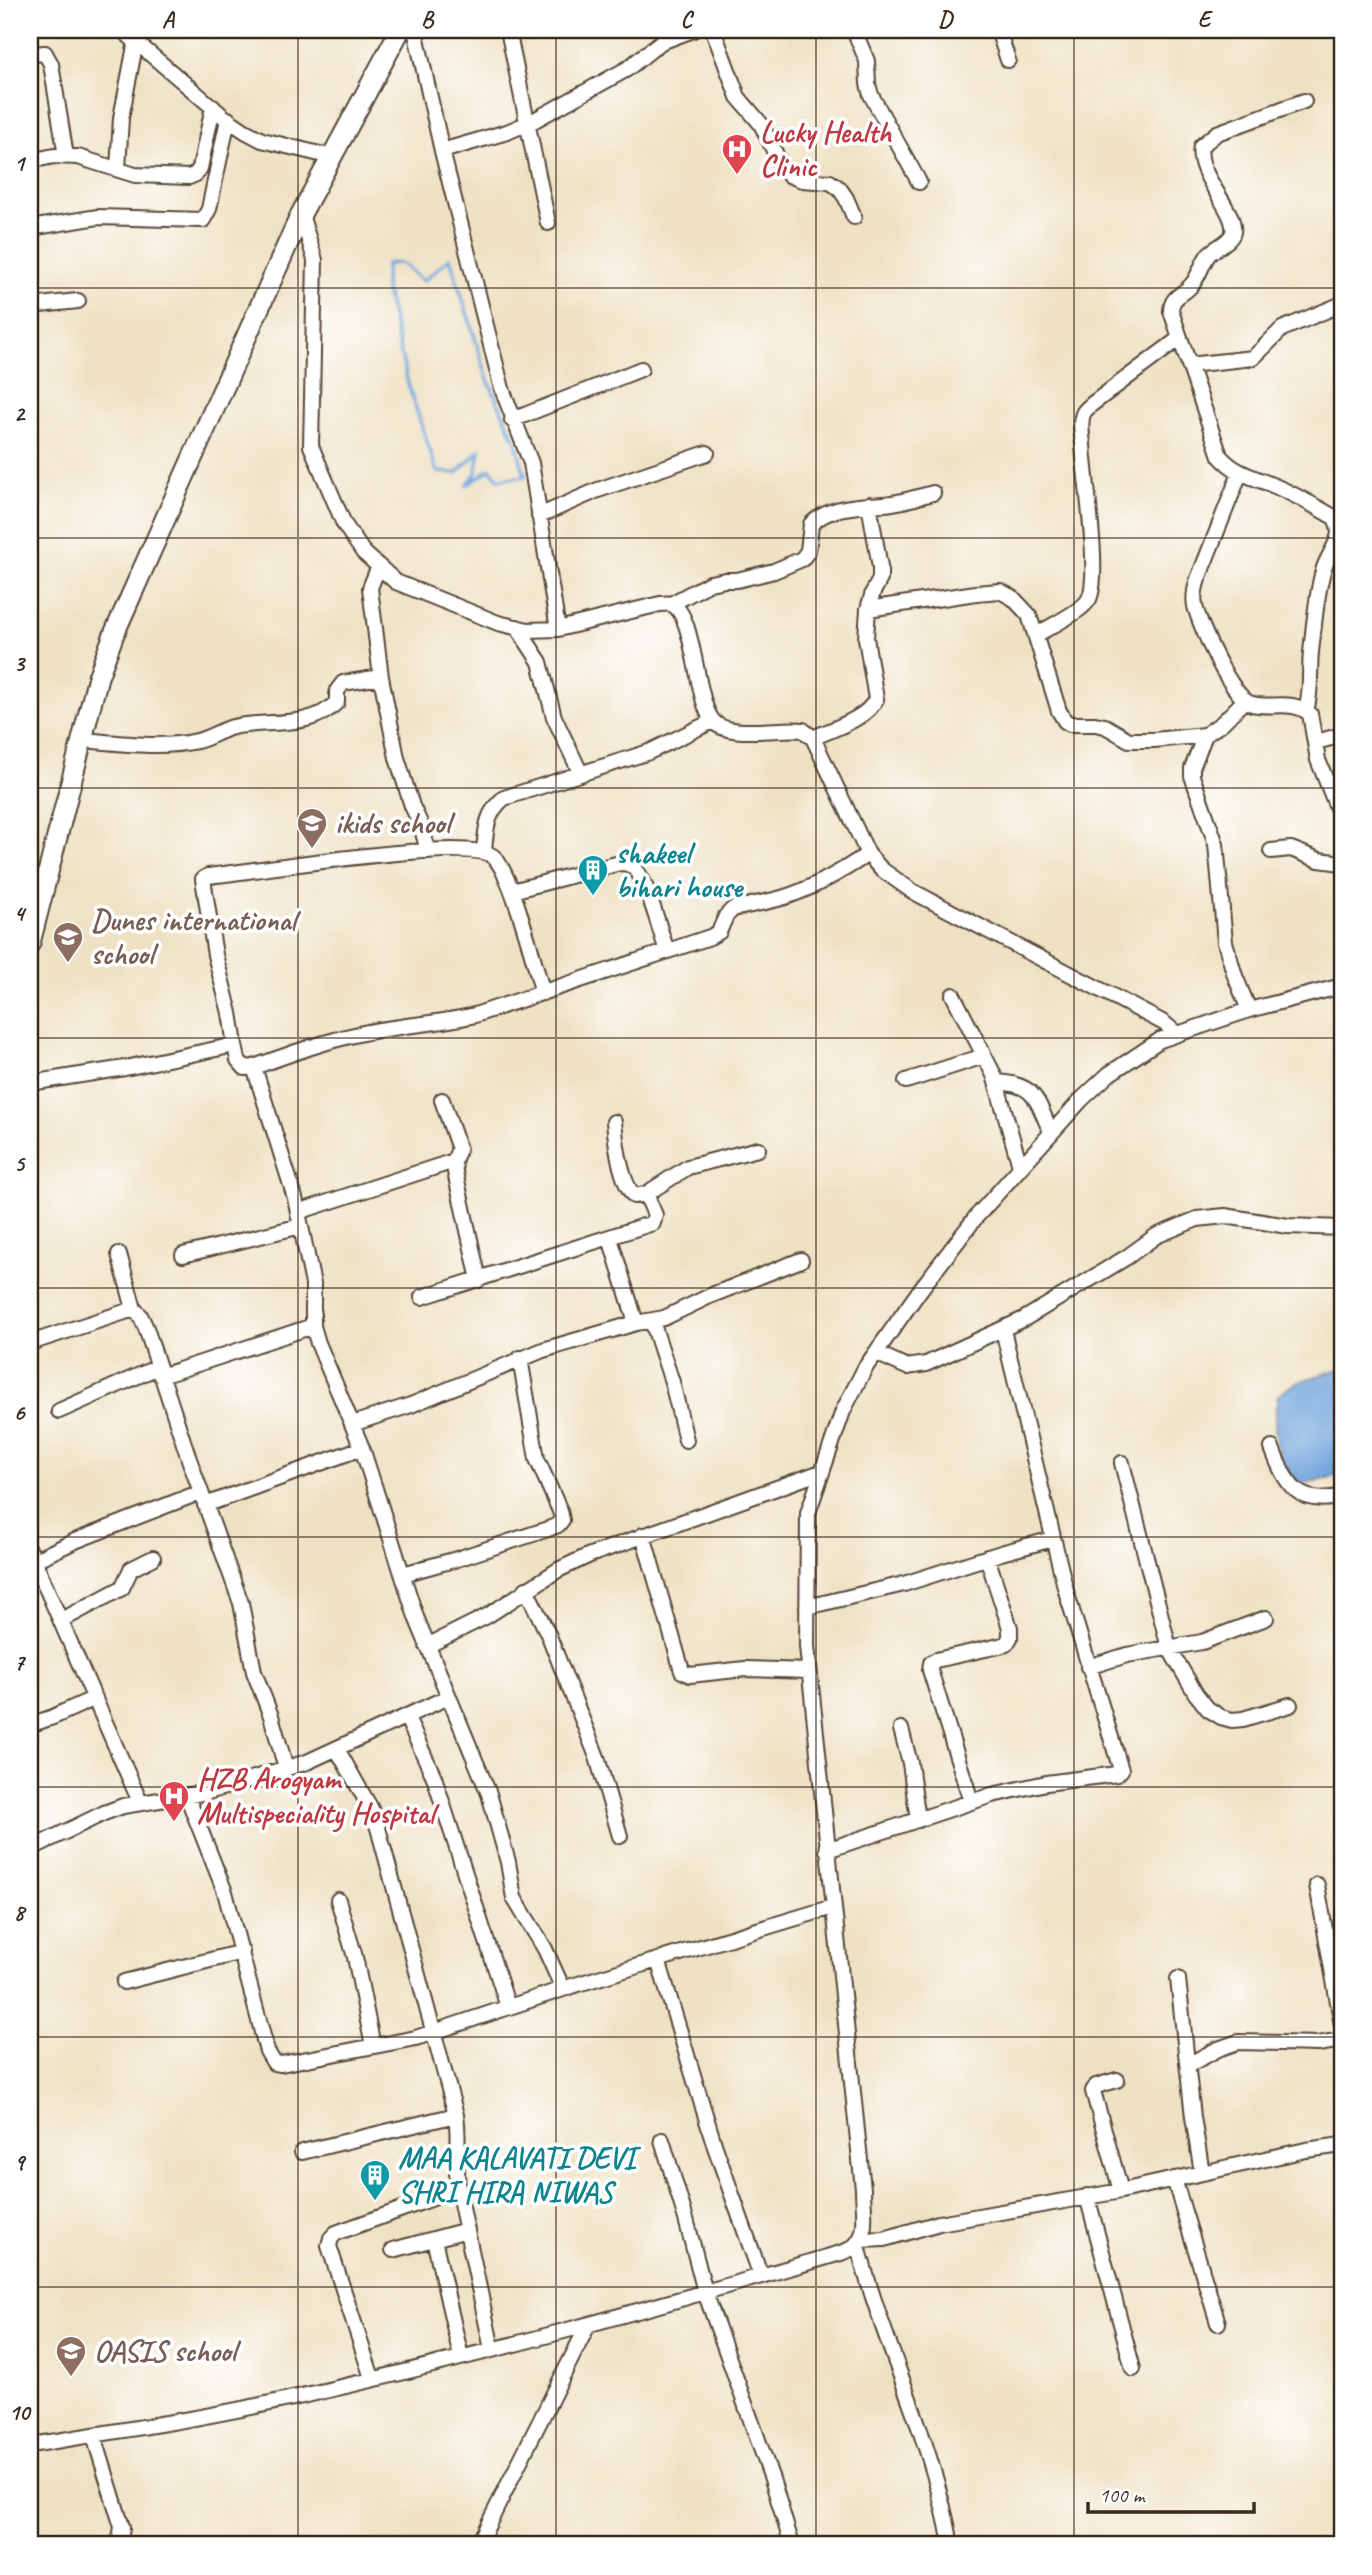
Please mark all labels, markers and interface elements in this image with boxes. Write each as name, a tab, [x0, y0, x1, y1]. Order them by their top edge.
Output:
text: A	[162, 5, 176, 34]
text: B	[421, 5, 435, 34]
text: C	[681, 5, 695, 34]
text: D	[938, 5, 954, 34]
text: E	[1198, 5, 1214, 34]
place label: Lucky Health Clinic	[760, 113, 892, 185]
hospital icon: Lucky Health Clinic	[720, 132, 754, 176]
text: 1	[14, 149, 27, 178]
text: 2	[14, 399, 27, 428]
text: 3	[14, 649, 27, 678]
place label: ikids school	[335, 804, 456, 842]
school or university icon: ikids school	[295, 806, 329, 850]
place label: shakeel bihari house	[616, 834, 744, 906]
building icon: shakeel bihari house	[576, 853, 610, 897]
text: 4	[14, 899, 27, 928]
place label: Dunes international school	[91, 901, 301, 973]
school or university icon: Dunes international school	[51, 920, 85, 964]
text: 5	[14, 1149, 26, 1178]
text: 6	[14, 1398, 27, 1427]
text: 7	[14, 1648, 27, 1677]
place label: HZB Arogyam Multispeciality Hospital	[197, 1760, 440, 1833]
hospital icon: HZB Arogyam Multispeciality Hospital	[157, 1779, 191, 1823]
text: 8	[14, 1898, 27, 1927]
place label: MAA KALAVATI DEVI SHRI HIRA NIWAS	[398, 2139, 641, 2211]
text: 9	[14, 2148, 27, 2177]
building icon: MAA KALAVATI DEVI SHRI HIRA NIWAS	[358, 2158, 392, 2202]
place label: OASIS school	[94, 2332, 242, 2370]
school or university icon: OASIS school	[54, 2334, 88, 2378]
text: 10	[9, 2398, 32, 2427]
scale bar	[1088, 2470, 1255, 2514]
text: 100 m	[1099, 2482, 1146, 2508]

